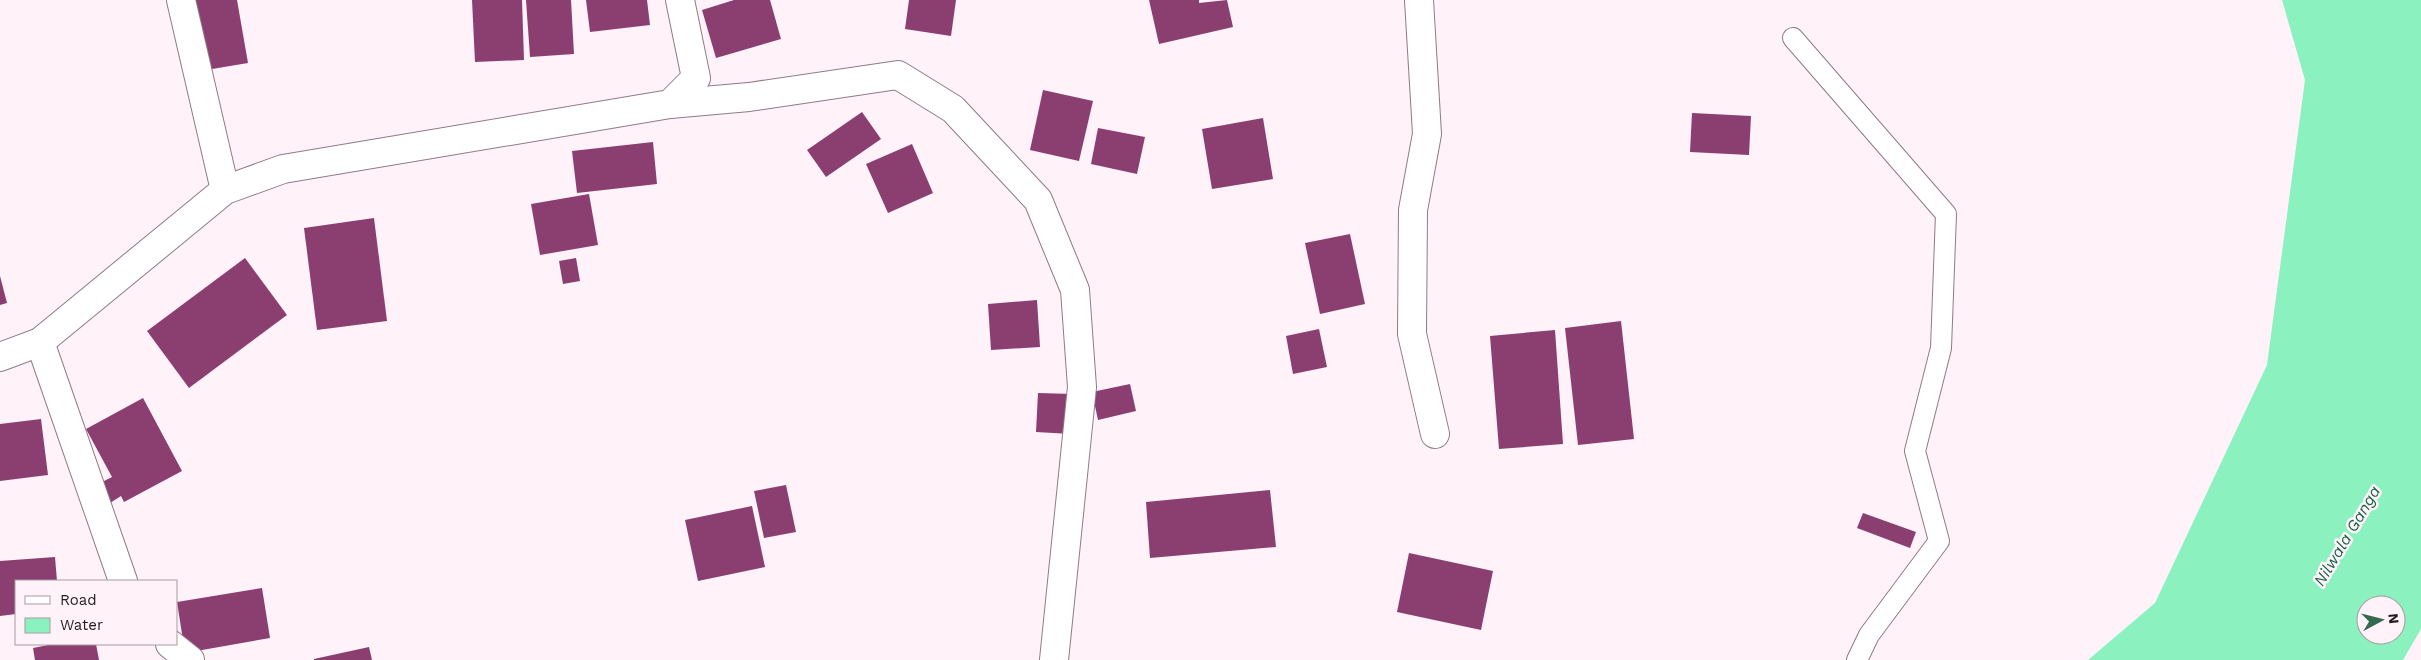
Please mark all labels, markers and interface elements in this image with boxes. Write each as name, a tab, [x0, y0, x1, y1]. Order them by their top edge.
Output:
water label: Nilwala Ganga	[2310, 482, 2384, 589]
legend	[15, 580, 178, 645]
text: Road	[60, 591, 97, 609]
north arrow	[2356, 595, 2406, 645]
text: N	[2385, 612, 2402, 625]
text: Water	[60, 616, 103, 634]

